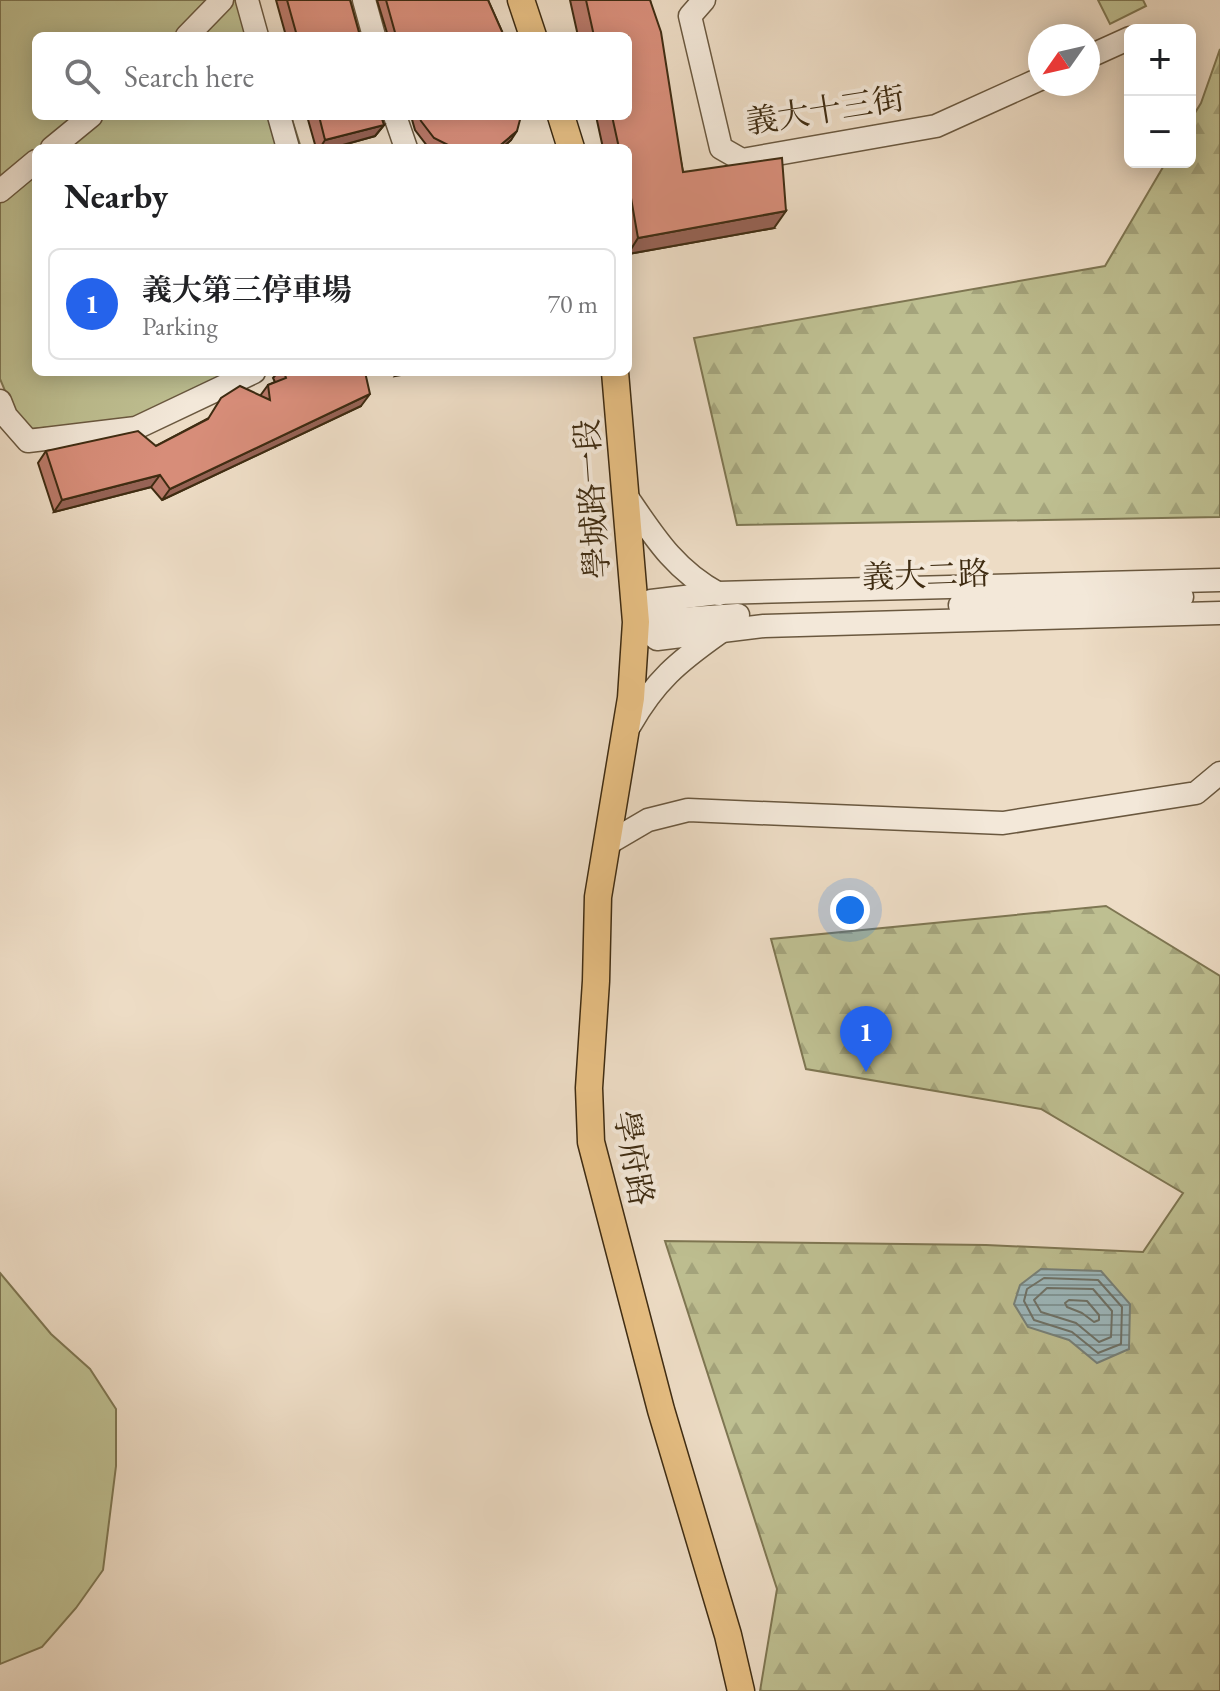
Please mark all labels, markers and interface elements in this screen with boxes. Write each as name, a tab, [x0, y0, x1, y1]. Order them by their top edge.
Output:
north arrow	[1028, 24, 1100, 96]
map controls	[1124, 24, 1196, 168]
button: +	[1124, 24, 1196, 96]
search box	[32, 32, 632, 120]
icon: search	[60, 54, 104, 98]
text: Search here	[124, 57, 254, 96]
street label: 義大十三街	[743, 77, 907, 143]
button: −	[1124, 96, 1196, 168]
text: Nearby	[64, 174, 168, 218]
text: 義大第三停車場	[142, 270, 352, 309]
text: 1	[85, 287, 99, 321]
text: 70 m	[548, 287, 598, 321]
text: Parking	[142, 309, 218, 343]
street label: 學城路一段	[565, 418, 619, 580]
street label: 義大二路	[861, 552, 991, 598]
your location	[830, 890, 870, 930]
pin: 1	[840, 1006, 892, 1072]
street label: 學府路	[605, 1107, 663, 1209]

